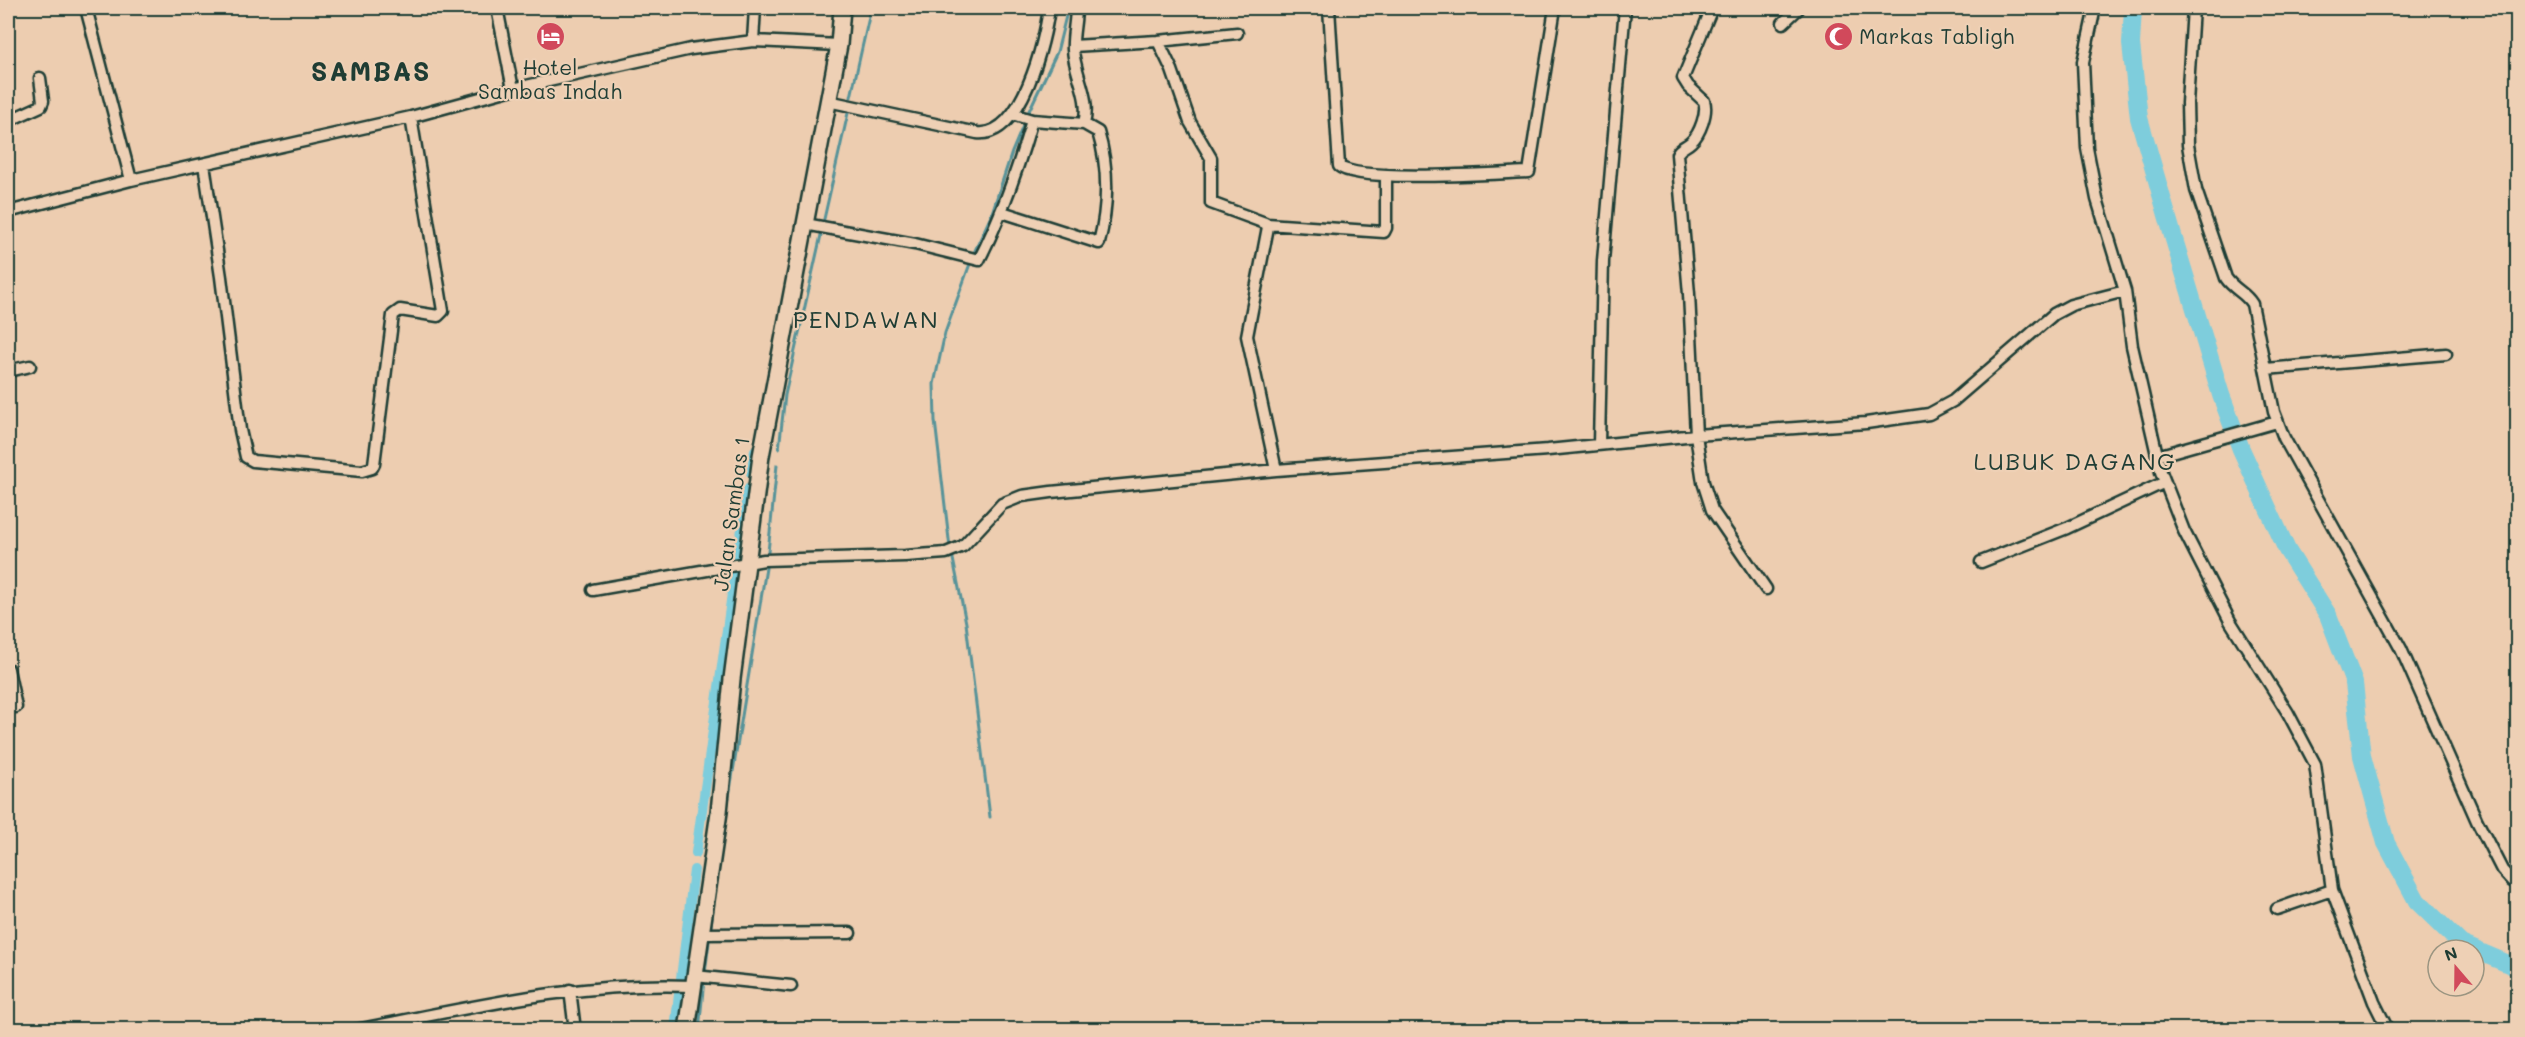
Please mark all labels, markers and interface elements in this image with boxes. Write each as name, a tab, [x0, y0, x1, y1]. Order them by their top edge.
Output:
hotel icon: Hotel Sambas Indah	[534, 21, 566, 53]
mosque icon: Markas Tabligh	[1822, 21, 1854, 53]
place label: Markas Tabligh	[1859, 22, 2014, 49]
district label: SAMBAS	[311, 53, 431, 88]
place label: Hotel Sambas Indah	[478, 53, 622, 104]
district label: PENDAWAN	[793, 303, 939, 334]
street label: Jalan Sambas 1	[706, 435, 755, 593]
district label: LUBUK DAGANG	[1974, 445, 2176, 476]
north arrow	[2426, 938, 2486, 998]
text: N	[2441, 941, 2460, 965]

